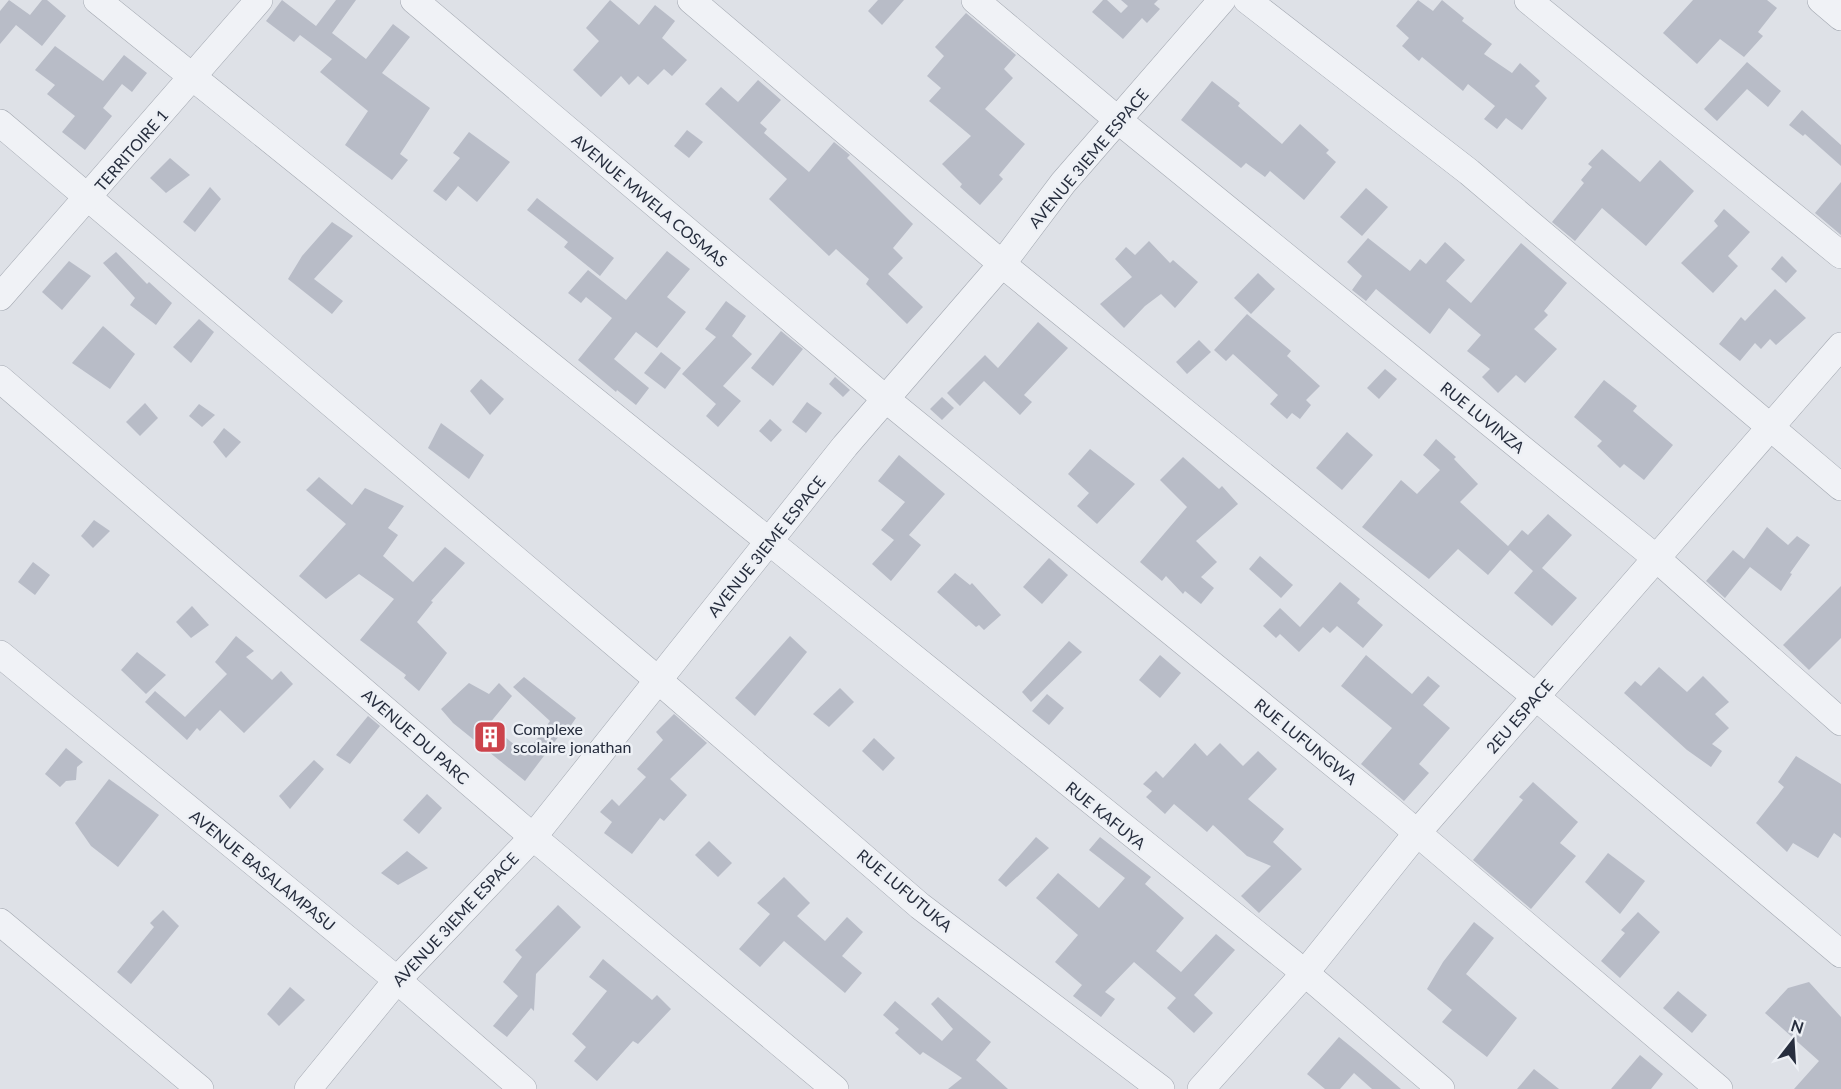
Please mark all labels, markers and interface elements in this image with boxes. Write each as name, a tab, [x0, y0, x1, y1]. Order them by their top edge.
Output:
street label: AVENUE 3IEME ESPACE	[1024, 85, 1152, 231]
street label: TERRITOIRE 1	[90, 105, 172, 195]
street label: AVENUE MWELA COSMAS	[568, 129, 732, 271]
street label: RUE LUVINZA	[1437, 377, 1529, 457]
street label: AVENUE 3IEME ESPACE	[703, 472, 829, 620]
street label: 2EU ESPACE	[1482, 675, 1556, 757]
street label: AVENUE DU PARC	[359, 684, 474, 788]
street label: RUE LUFUNGWA	[1251, 694, 1361, 788]
building icon: Complexe scolaire jonathan	[472, 719, 508, 755]
place label: Complexe scolaire jonathan	[513, 719, 631, 756]
street label: RUE KAFUYA	[1062, 777, 1150, 853]
street label: AVENUE BASALAMPASU	[186, 805, 340, 935]
street label: RUE LUFUTUKA	[854, 845, 956, 935]
street label: AVENUE 3IEME ESPACE	[388, 848, 522, 990]
north arrow	[1763, 1011, 1823, 1071]
text: N	[1789, 1015, 1806, 1037]

